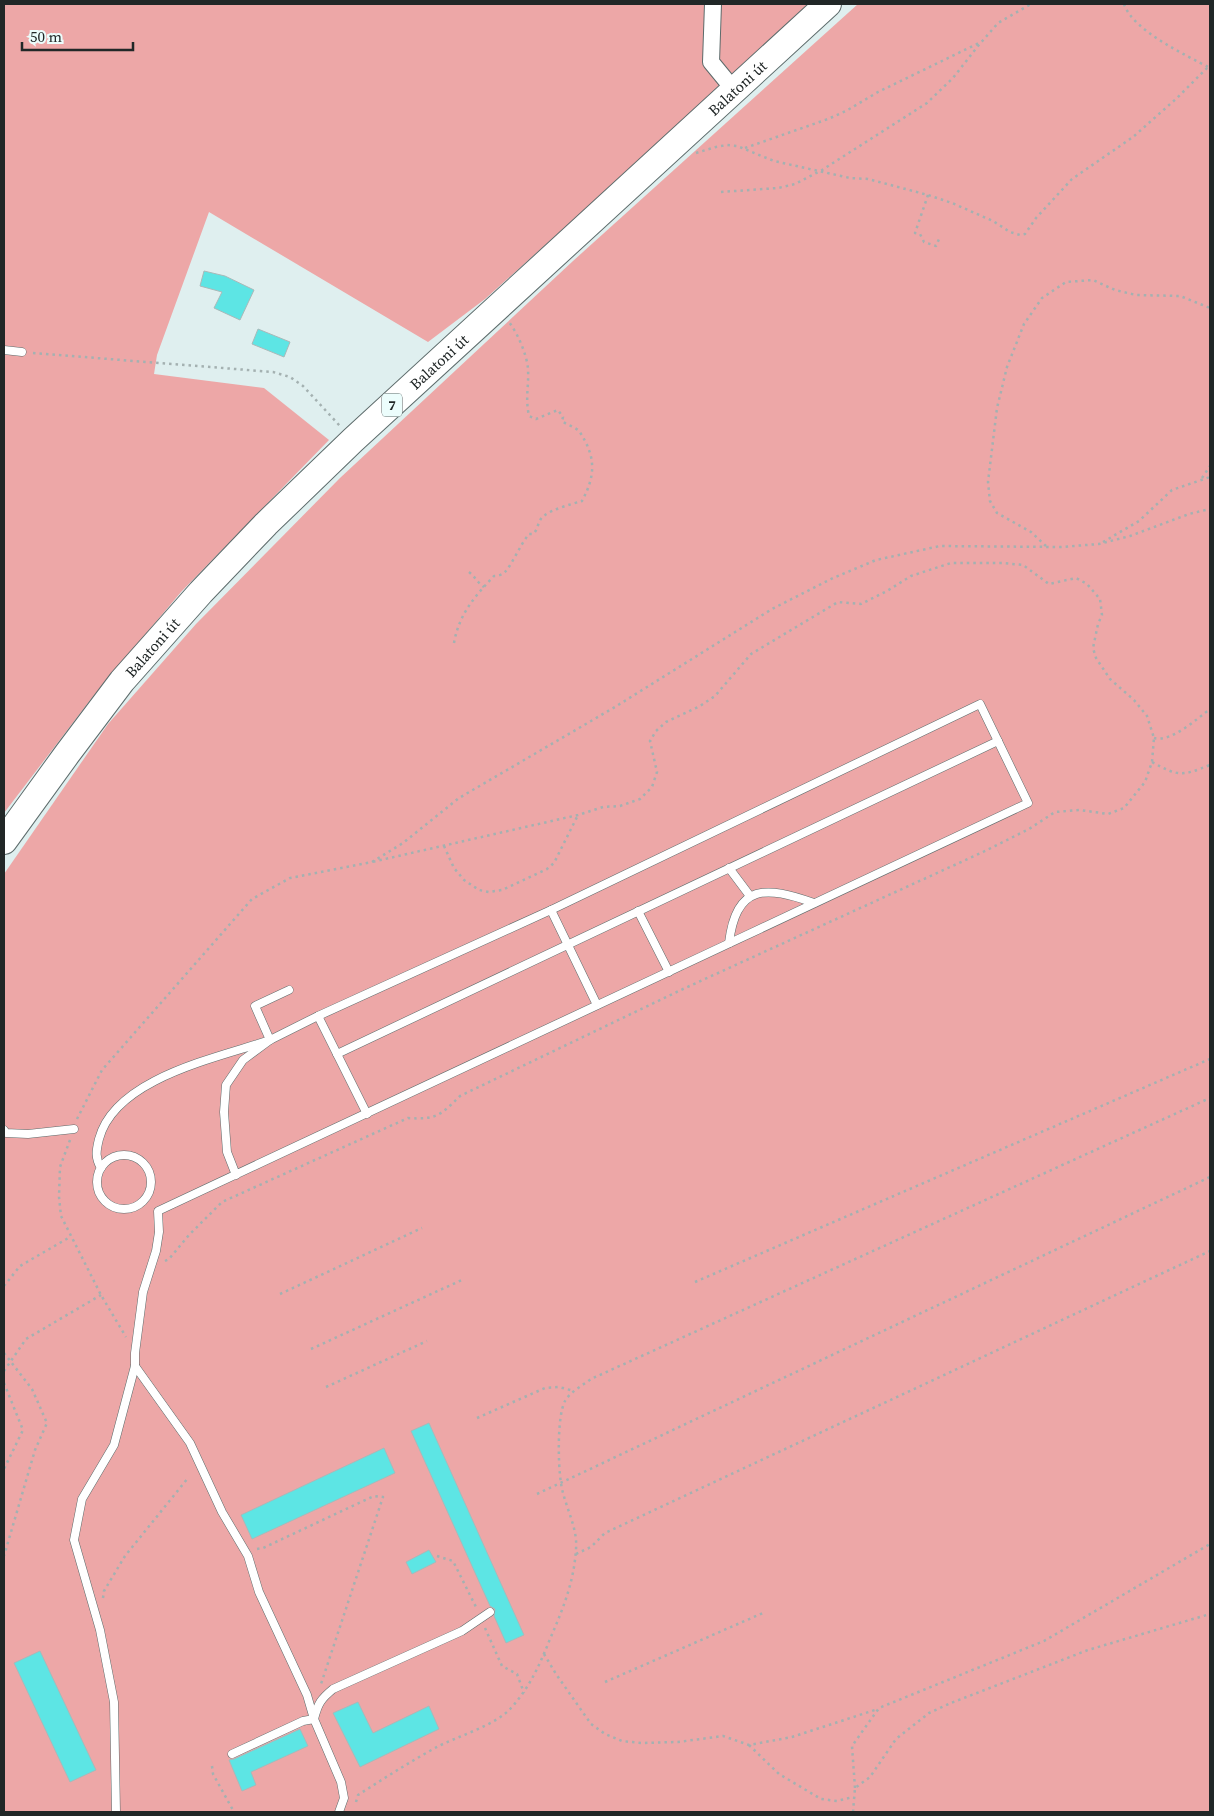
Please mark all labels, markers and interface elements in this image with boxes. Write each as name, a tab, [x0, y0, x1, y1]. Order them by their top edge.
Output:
scale bar	[22, 20, 134, 52]
text: 50 m	[30, 26, 62, 47]
street label: Balatoni út	[703, 55, 771, 120]
street label: Balatoni út	[405, 329, 473, 394]
road number: 7	[382, 394, 402, 416]
street label: Balatoni út	[120, 613, 184, 681]

